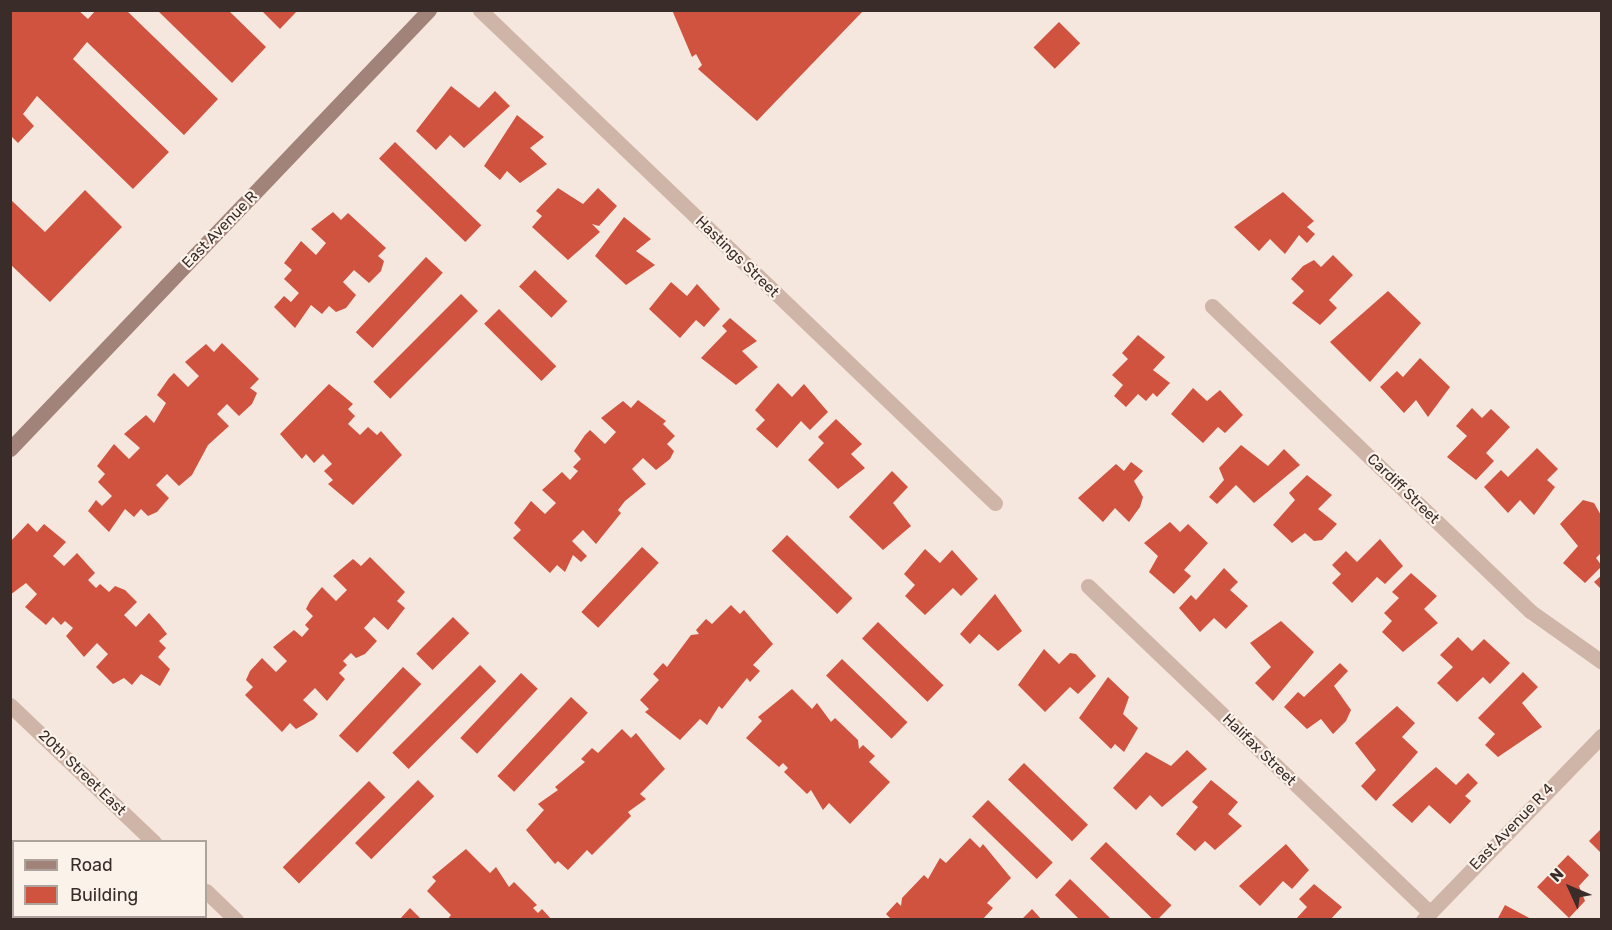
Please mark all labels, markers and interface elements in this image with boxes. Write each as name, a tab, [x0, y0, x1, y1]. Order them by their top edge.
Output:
street label: East Avenue R	[179, 188, 261, 272]
street label: Hastings Street	[692, 213, 782, 301]
street label: Cardiff Street	[1363, 450, 1443, 528]
street label: Halifax Street	[1218, 710, 1300, 790]
street label: 20th Street East	[34, 727, 130, 819]
street label: East Avenue R 4	[1466, 780, 1558, 874]
legend	[12, 840, 207, 918]
text: Road	[70, 854, 113, 876]
north arrow	[1540, 858, 1600, 918]
text: N	[1546, 864, 1568, 886]
text: Building	[70, 884, 138, 906]

